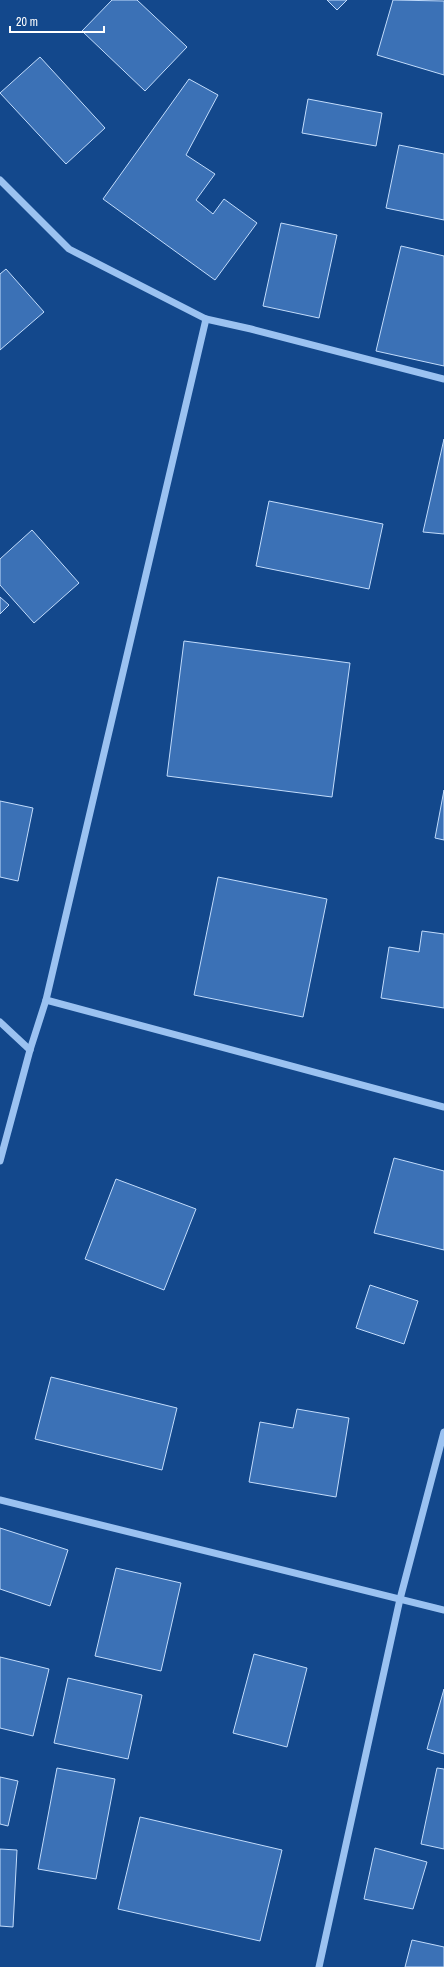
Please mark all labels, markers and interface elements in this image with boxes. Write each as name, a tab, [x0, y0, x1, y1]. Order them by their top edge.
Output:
scale bar	[10, 8, 104, 34]
text: 20 m	[16, 14, 38, 30]

